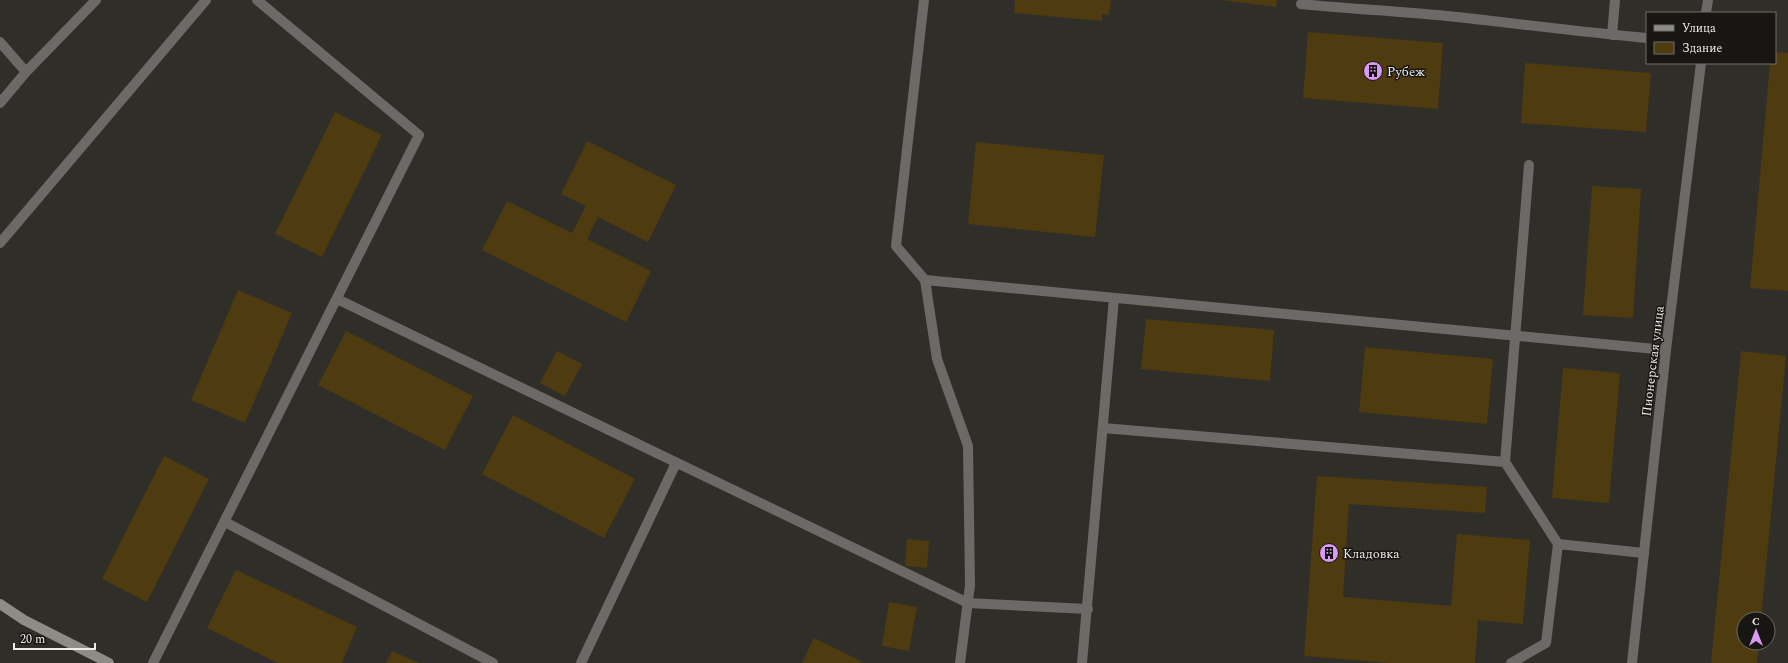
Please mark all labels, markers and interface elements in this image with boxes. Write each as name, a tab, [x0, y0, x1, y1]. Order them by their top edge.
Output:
legend	[1646, 12, 1776, 64]
text: Улица	[1682, 19, 1716, 38]
text: Здание	[1682, 39, 1722, 58]
building icon: Рубеж	[1362, 60, 1384, 82]
place label: Рубеж	[1387, 62, 1425, 82]
street label: Пионерская улица	[1636, 304, 1670, 418]
building icon: Кладовка	[1318, 542, 1340, 564]
place label: Кладовка	[1343, 544, 1400, 564]
north arrow	[1736, 611, 1776, 651]
text: С	[1752, 613, 1760, 630]
scale bar	[14, 625, 95, 651]
text: 20 m	[20, 630, 45, 649]

